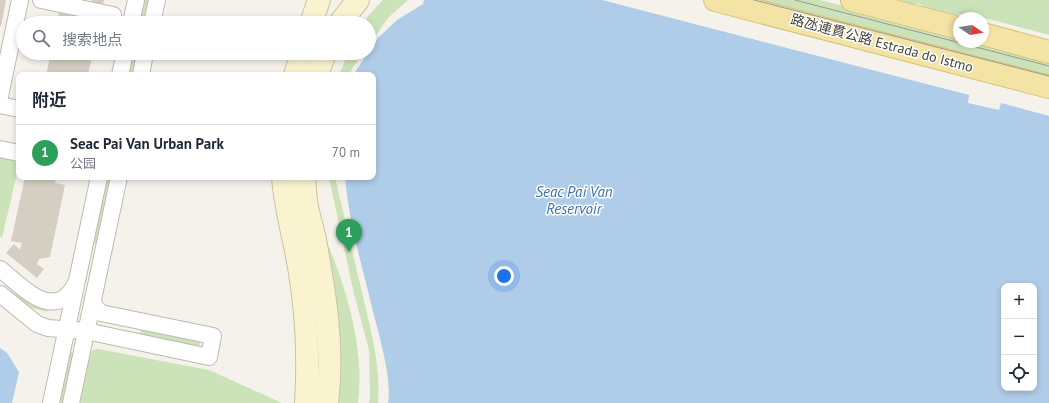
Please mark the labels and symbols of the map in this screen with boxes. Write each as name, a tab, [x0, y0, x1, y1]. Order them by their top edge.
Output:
street label: 路氹連貫公路 Estrada do Istmo	[789, 10, 975, 76]
north arrow	[953, 12, 989, 48]
water label: Seac Pai Van Reservoir	[535, 182, 613, 218]
pin: 1	[336, 219, 362, 252]
your location	[494, 266, 514, 286]

